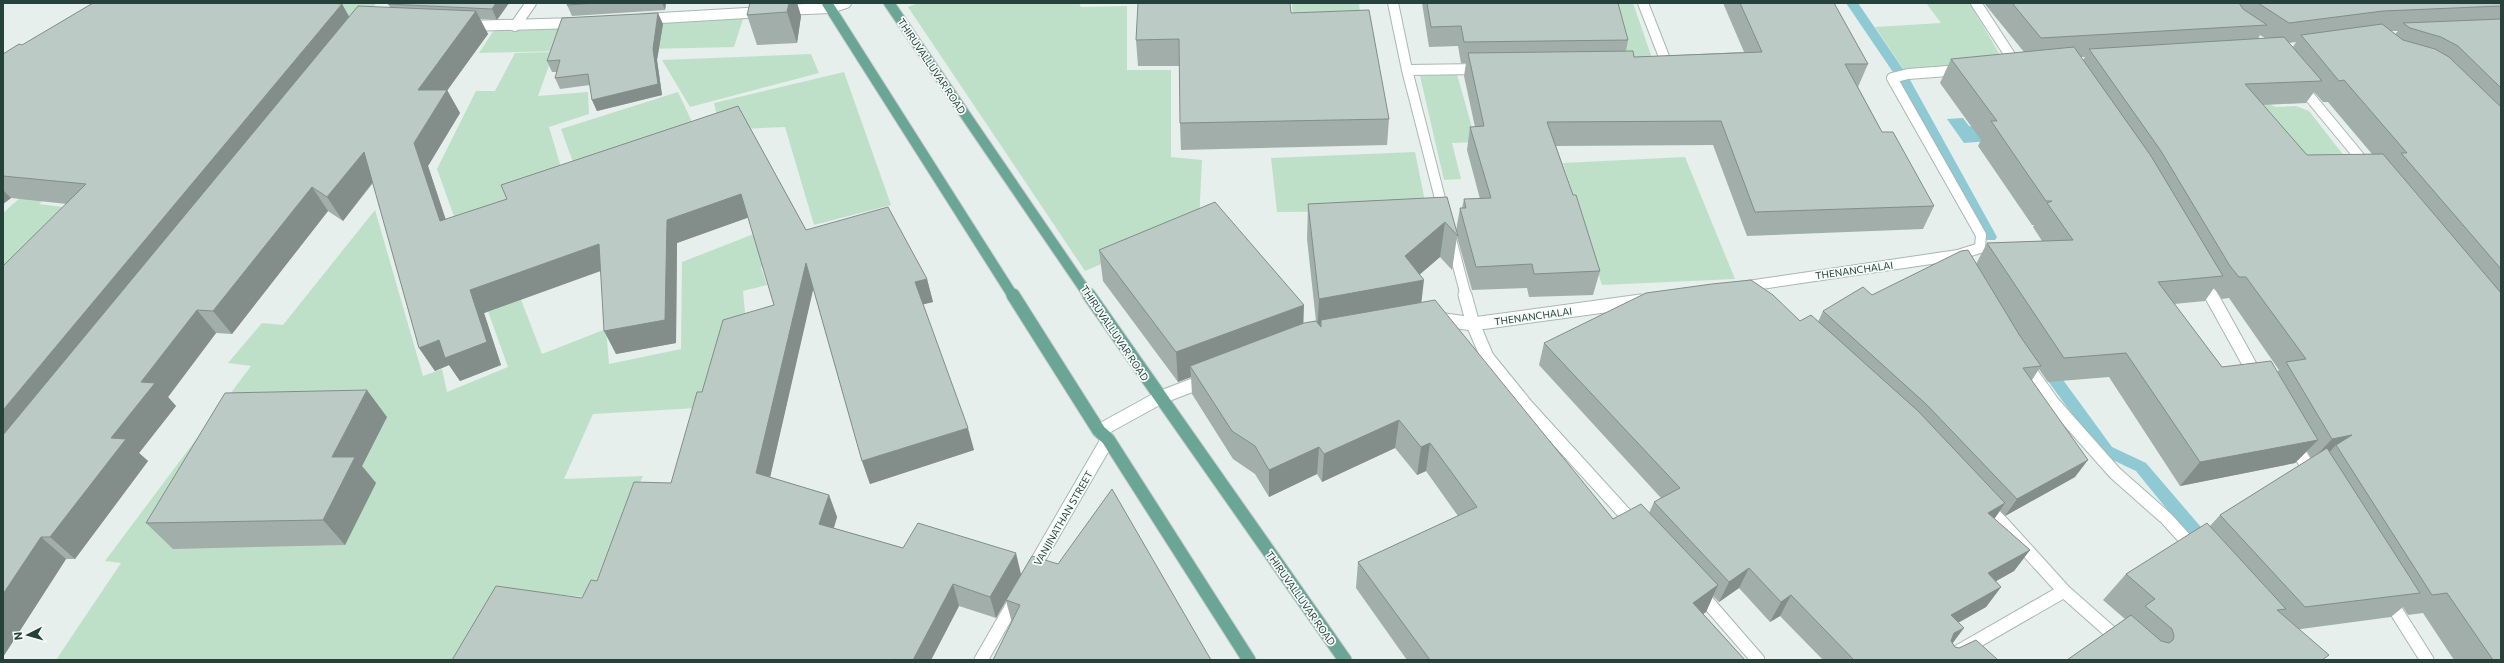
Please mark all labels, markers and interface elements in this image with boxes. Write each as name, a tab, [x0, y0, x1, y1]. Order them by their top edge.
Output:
street label: THIRUVALLUVAR ROAD	[896, 16, 968, 116]
street label: THENANCHALAI	[1814, 259, 1894, 281]
street label: THIRUVALLUVAR ROAD	[1079, 283, 1151, 383]
street label: THENANCHALAI	[1493, 305, 1573, 327]
street label: VANJINATHAN STREET	[1031, 468, 1095, 567]
street label: THIRUVALLUVAR ROAD	[1264, 548, 1338, 648]
north arrow	[8, 615, 48, 655]
text: N	[11, 631, 24, 641]

